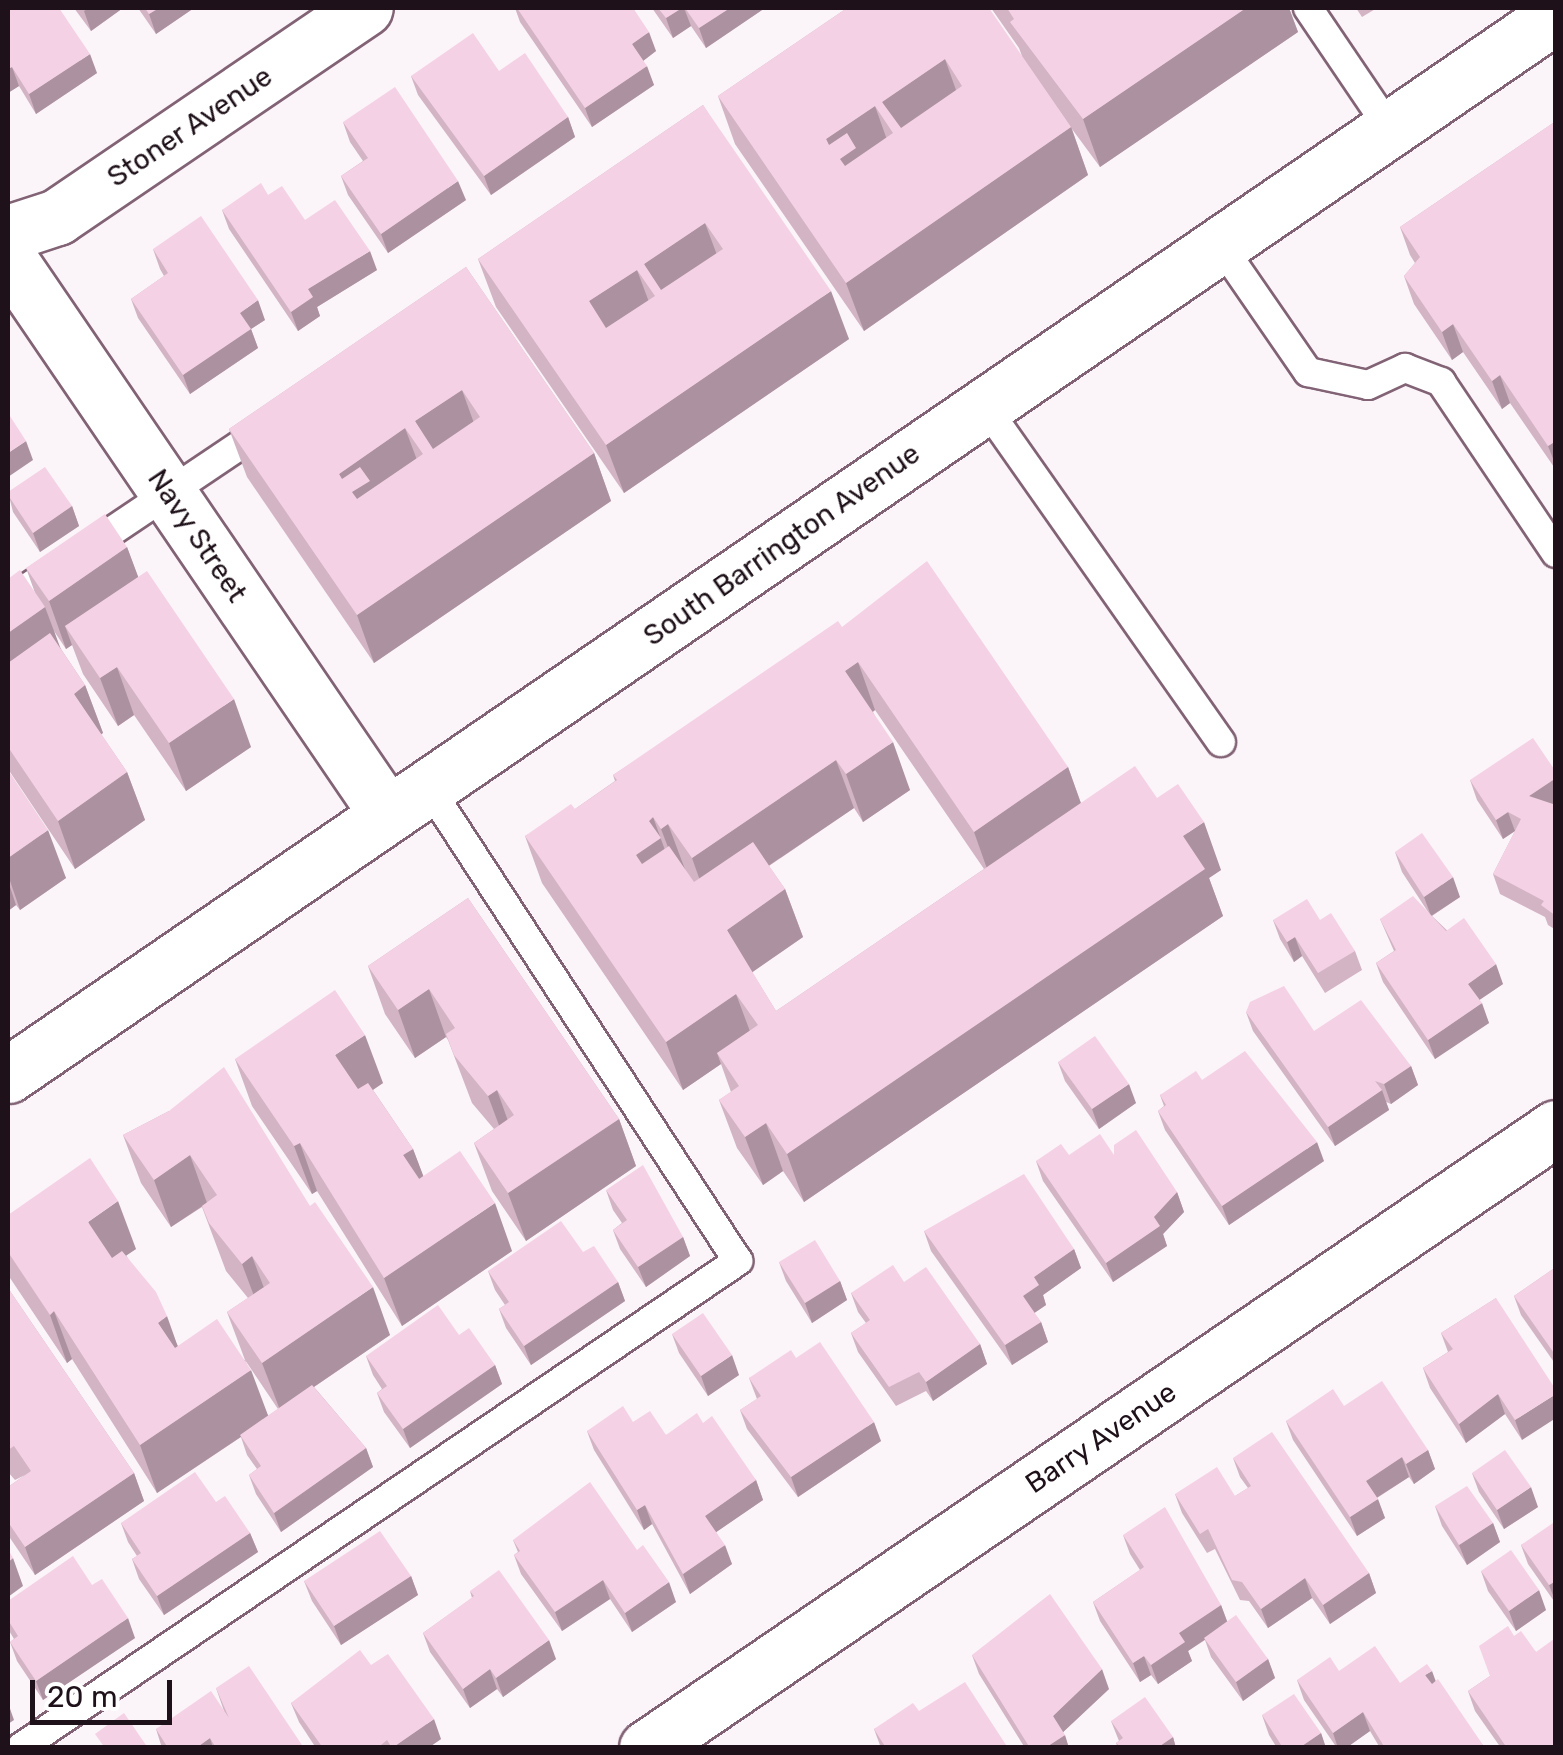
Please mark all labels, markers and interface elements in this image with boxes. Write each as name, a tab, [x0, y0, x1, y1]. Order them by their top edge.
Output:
street label: Stoner Avenue	[101, 59, 279, 195]
street label: South Barrington Avenue	[637, 437, 927, 653]
street label: Navy Street	[140, 463, 254, 609]
street label: Barry Avenue	[1019, 1375, 1183, 1501]
scale bar	[35, 1660, 178, 1722]
text: 20 m	[47, 1679, 118, 1715]

